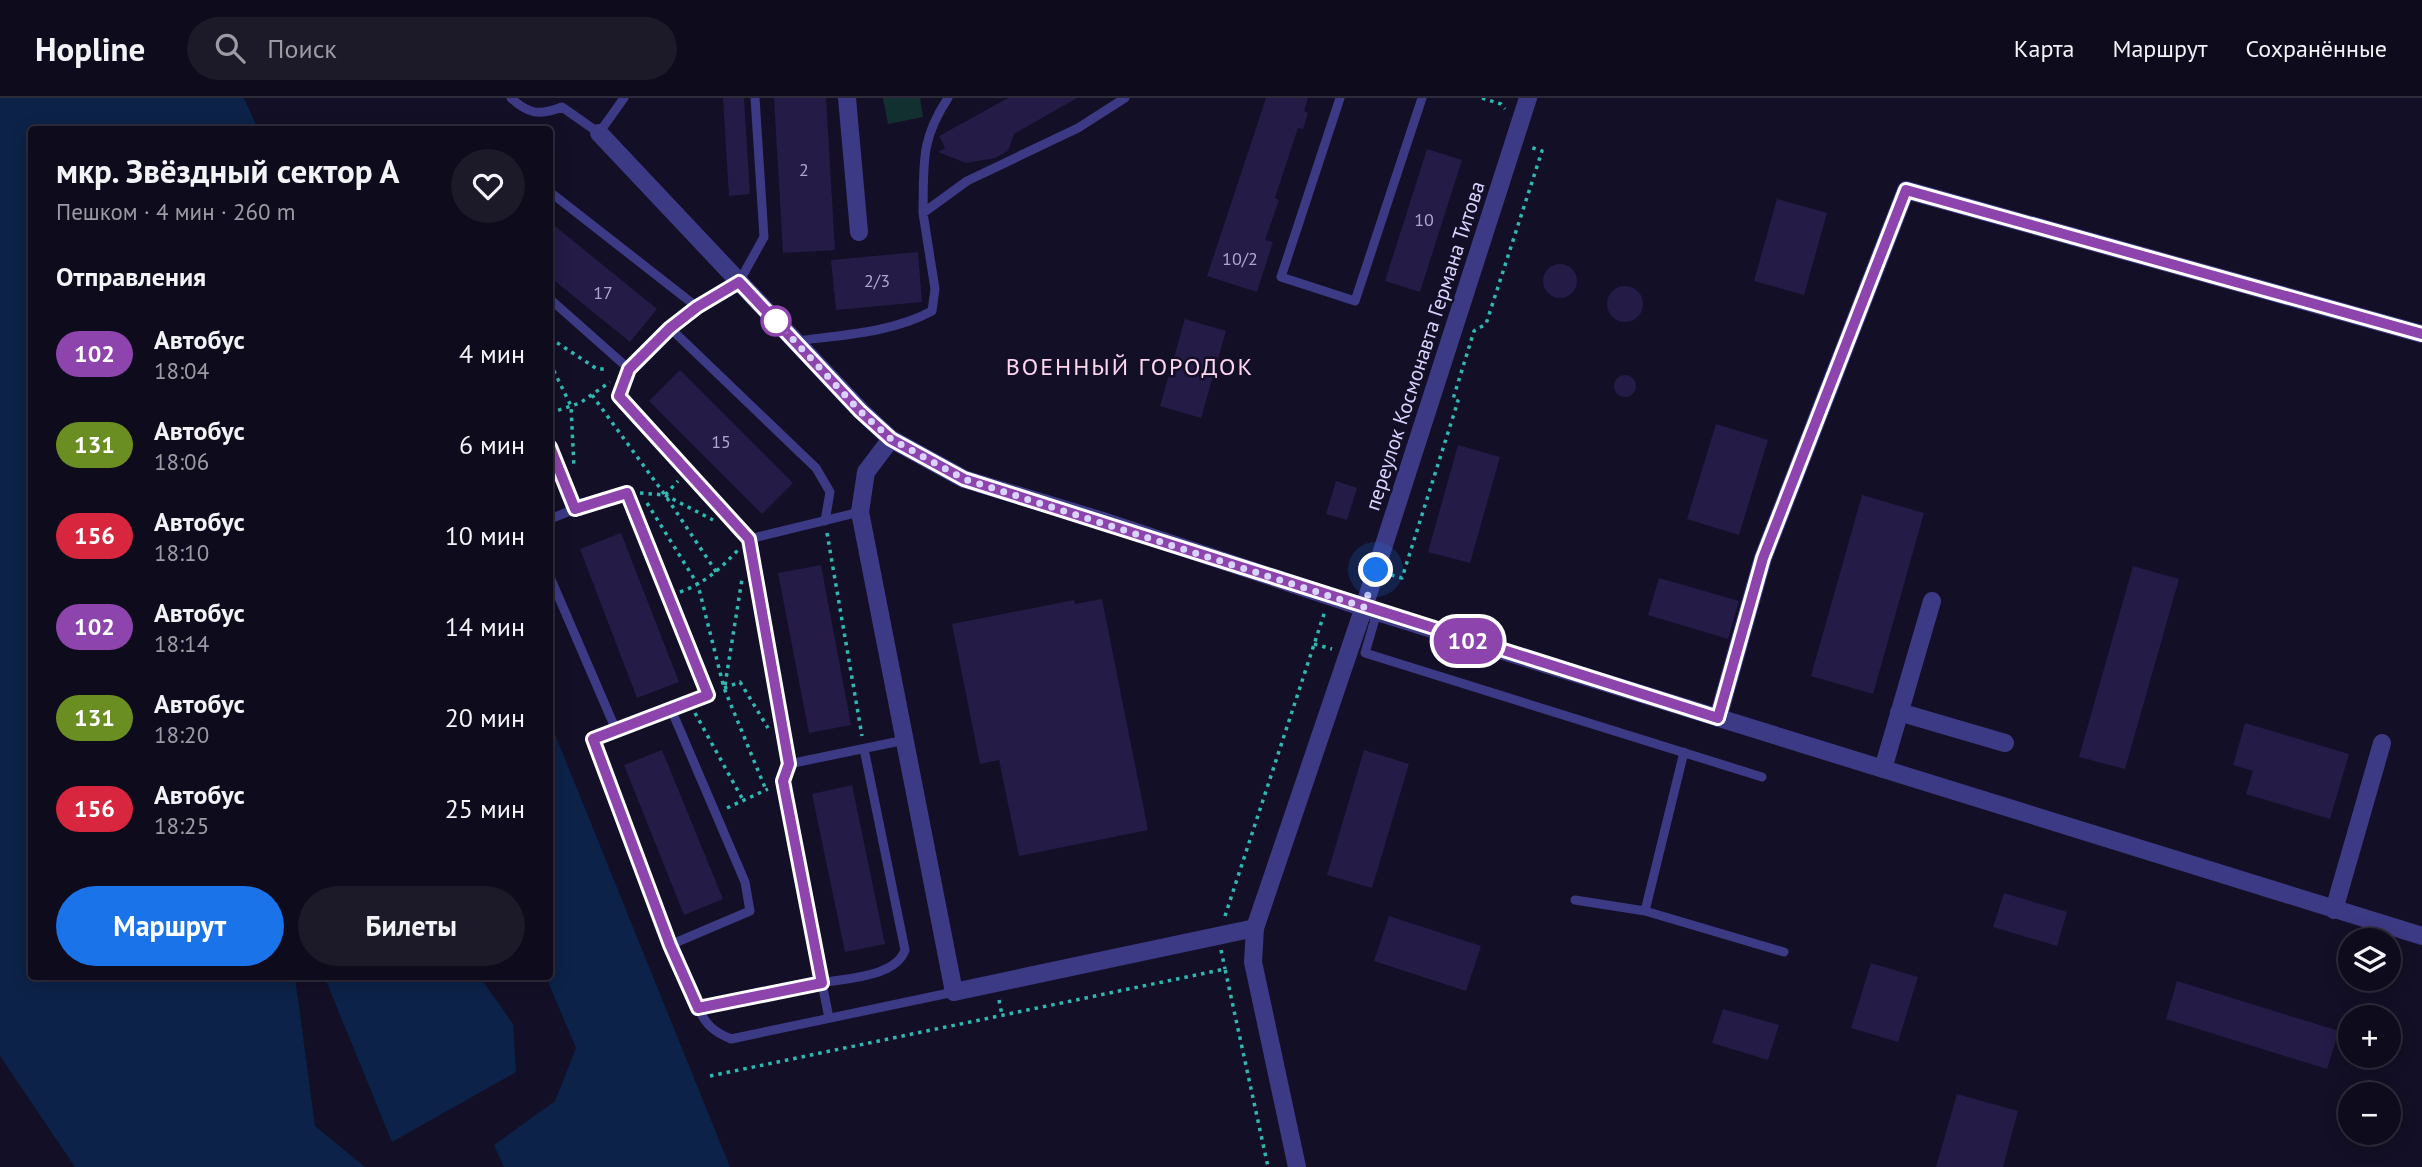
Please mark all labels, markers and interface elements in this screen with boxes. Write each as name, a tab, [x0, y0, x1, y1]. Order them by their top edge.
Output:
search box	[187, 17, 677, 80]
text: Hopline	[35, 27, 145, 70]
icon: search	[211, 29, 249, 67]
text: Поиск	[267, 32, 337, 65]
text: Карта	[2014, 33, 2074, 64]
text: Маршрут	[2112, 33, 2207, 64]
text: Сохранённые	[2245, 33, 2387, 64]
text: мкр. Звёздный сектор А	[56, 149, 400, 192]
button: heart	[451, 149, 525, 223]
house number: 2	[799, 158, 809, 181]
street label: переулок Космонавта Германа Титова	[1358, 178, 1491, 514]
text: Пешком · 4 мин · 260 m	[56, 197, 295, 226]
house number: 10	[1414, 208, 1434, 231]
house number: 10/2	[1222, 247, 1258, 270]
text: Отправления	[56, 260, 206, 293]
house number: 2/3	[864, 269, 890, 292]
house number: 17	[593, 281, 613, 304]
unlabelled marker	[761, 306, 791, 336]
text: Автобус	[154, 323, 245, 356]
text: 4 мин	[459, 337, 525, 370]
text: 102	[74, 338, 115, 369]
district label: ВОЕННЫЙ ГОРОДОК	[1006, 351, 1254, 382]
text: 18:04	[154, 356, 209, 385]
text: Автобус	[154, 414, 245, 447]
text: 6 мин	[459, 428, 525, 461]
text: 131	[74, 429, 115, 460]
house number: 15	[711, 430, 731, 453]
text: 18:06	[154, 447, 209, 476]
text: Автобус	[154, 505, 245, 538]
text: 10 мин	[445, 519, 525, 552]
text: 156	[74, 520, 115, 551]
text: 18:10	[154, 538, 209, 567]
your location	[1358, 552, 1393, 587]
text: Автобус	[154, 596, 245, 629]
text: 14 мин	[445, 610, 525, 643]
text: 102	[74, 611, 115, 642]
line badge: 102	[1428, 618, 1508, 664]
text: 102	[1448, 625, 1488, 656]
text: 18:14	[154, 629, 209, 658]
text: Автобус	[154, 687, 245, 720]
text: 20 мин	[445, 701, 525, 734]
text: 131	[74, 702, 115, 733]
text: 18:20	[154, 720, 209, 749]
text: Автобус	[154, 778, 245, 811]
text: 25 мин	[445, 792, 525, 825]
text: 156	[74, 793, 115, 824]
text: 18:25	[154, 811, 209, 840]
button: Маршрут	[56, 886, 284, 966]
button: Билеты	[298, 886, 525, 966]
map controls	[2338, 928, 2401, 1145]
button: layers	[2338, 928, 2401, 991]
button: +	[2338, 1005, 2401, 1068]
button: −	[2338, 1082, 2401, 1145]

